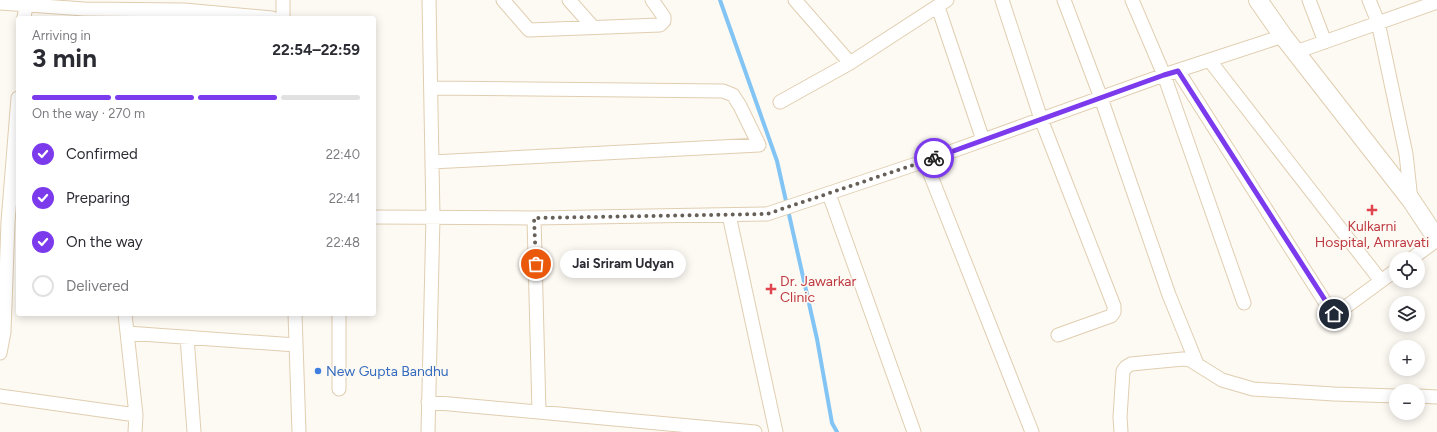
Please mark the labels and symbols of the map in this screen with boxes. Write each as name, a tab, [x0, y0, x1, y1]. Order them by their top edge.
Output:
courier	[914, 138, 954, 178]
marker: Kulkarni Hospital, Amravati	[1366, 204, 1378, 216]
place label: Kulkarni Hospital, Amravati	[1315, 218, 1429, 251]
pin	[519, 247, 553, 281]
callout: Jai Sriram Udyan	[560, 250, 686, 278]
place label: Dr. Jawarkar Clinic	[780, 273, 856, 306]
marker: Dr. Jawarkar Clinic	[765, 283, 777, 295]
pin	[1317, 297, 1351, 331]
place label: New Gupta Bandhu	[326, 363, 449, 380]
marker: New Gupta Bandhu	[313, 366, 323, 376]

